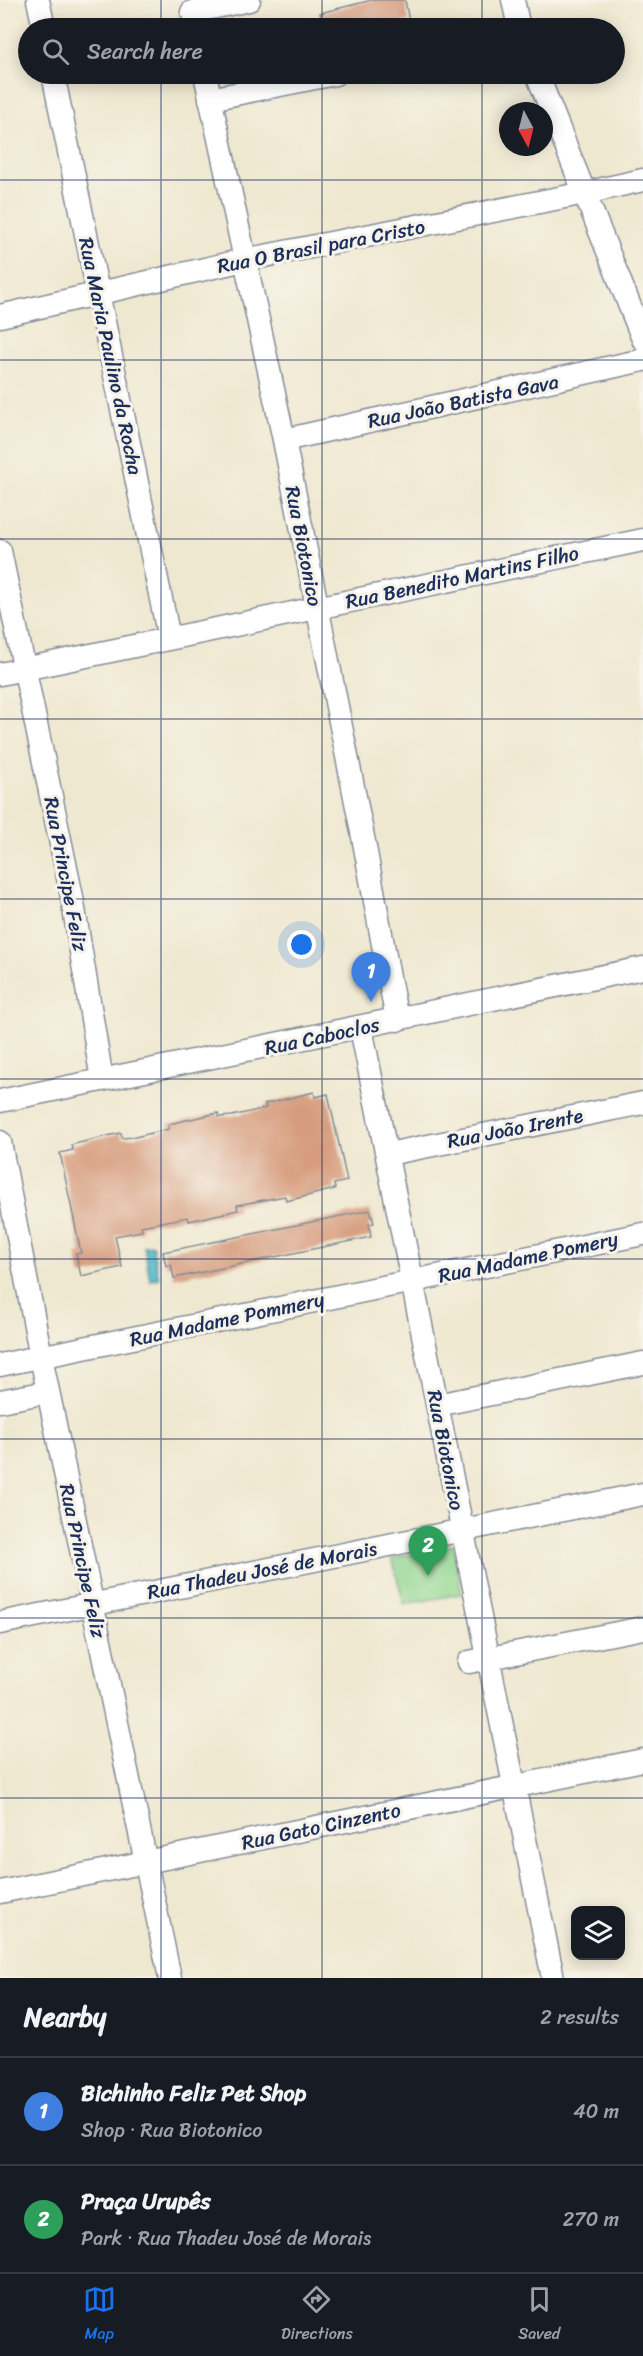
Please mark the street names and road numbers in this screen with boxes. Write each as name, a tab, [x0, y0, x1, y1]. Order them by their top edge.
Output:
street label: Rua O Brasil para Cristo	[214, 209, 428, 284]
street label: Rua Maria Paulino da Rocha	[68, 234, 153, 478]
street label: Rua João Batista Gava	[364, 364, 562, 439]
street label: Rua Biotonico	[275, 483, 332, 609]
street label: Rua Benedito Martins Filho	[342, 536, 582, 619]
street label: Rua Principe Feliz	[33, 794, 98, 955]
street label: Rua Caboclos	[261, 1007, 384, 1066]
street label: Rua João Irente	[444, 1098, 586, 1159]
street label: Rua Madame Pomery	[435, 1221, 622, 1294]
street label: Rua Madame Pommery	[127, 1282, 328, 1357]
street label: Rua Biotonico	[417, 1387, 474, 1513]
street label: Rua Principe Feliz	[49, 1481, 116, 1642]
street label: Rua Thadeu José de Morais	[144, 1531, 381, 1610]
street label: Rua Gato Cinzento	[238, 1793, 404, 1860]

